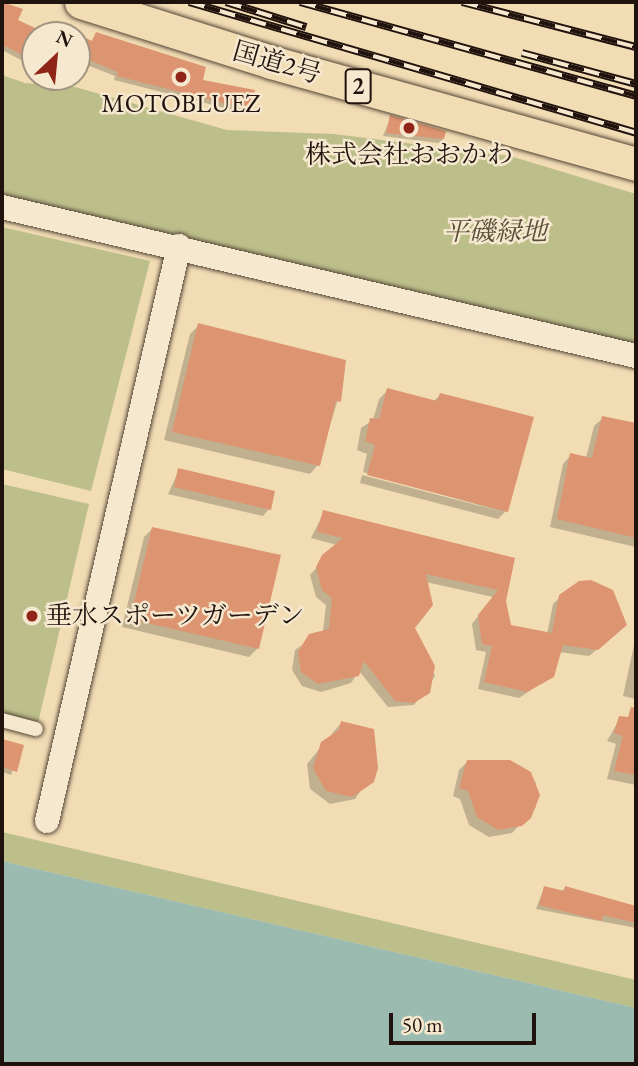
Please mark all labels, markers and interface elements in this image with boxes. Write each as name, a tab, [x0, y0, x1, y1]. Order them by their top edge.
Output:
north arrow	[21, 21, 91, 91]
text: N	[52, 24, 77, 53]
street label: 国道2号	[229, 36, 325, 90]
road number: 2	[344, 66, 372, 106]
marker: MOTOBLUEZ	[173, 69, 189, 85]
place label: MOTOBLUEZ	[101, 88, 261, 120]
marker: 株式会社おおかわ	[401, 120, 417, 136]
place label: 株式会社おおかわ	[305, 139, 513, 171]
park label: 平磯緑地	[443, 216, 547, 248]
place label: 垂水スポーツガーデン	[46, 600, 306, 632]
marker: 垂水スポーツガーデン	[24, 608, 40, 624]
scale bar	[393, 1000, 540, 1044]
text: 50 m	[402, 1011, 443, 1038]

